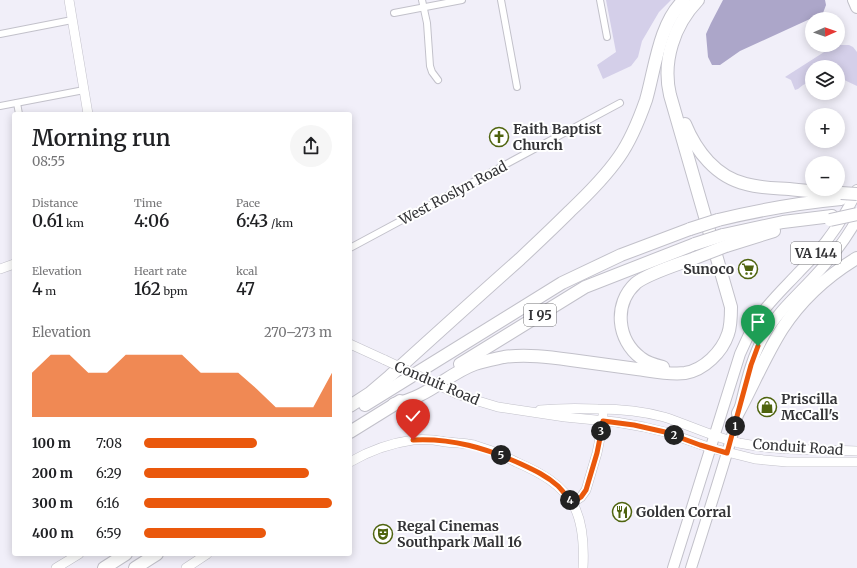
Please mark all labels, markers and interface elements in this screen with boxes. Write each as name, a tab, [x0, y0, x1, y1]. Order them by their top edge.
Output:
north arrow	[805, 12, 845, 52]
map controls	[805, 12, 845, 196]
button: layers	[805, 60, 845, 100]
button: +	[805, 108, 845, 148]
place label: Faith Baptist Church	[513, 120, 602, 154]
text: Morning run	[32, 124, 171, 152]
button: share	[290, 125, 332, 167]
church icon: Faith Baptist Church	[488, 126, 510, 148]
text: 08:55	[32, 153, 65, 170]
button: −	[805, 156, 845, 196]
street label: West Roslyn Road	[395, 157, 511, 230]
text: Distance	[32, 196, 78, 210]
text: Time	[134, 196, 162, 210]
text: Pace	[236, 196, 260, 210]
text: 0.61	[32, 210, 63, 232]
text: 4:06	[134, 210, 169, 232]
text: 6:43	[236, 210, 268, 232]
text: km	[63, 216, 84, 230]
text: /km	[268, 216, 293, 230]
road number: VA 144	[791, 242, 841, 264]
supermarket icon: Sunoco	[737, 258, 759, 280]
place label: Sunoco	[683, 260, 734, 278]
text: Elevation	[32, 264, 82, 278]
text: Heart rate	[134, 264, 187, 278]
text: kcal	[236, 264, 258, 278]
text: 4	[32, 278, 43, 300]
text: 162	[134, 278, 161, 300]
text: 47	[236, 278, 255, 300]
text: m	[43, 284, 56, 298]
text: bpm	[161, 284, 188, 298]
road number: I 95	[524, 304, 556, 326]
pin	[741, 305, 775, 346]
icon: arrive	[747, 311, 769, 333]
text: Elevation	[32, 324, 91, 341]
text: 270–273 m	[264, 324, 332, 341]
street label: Conduit Road	[392, 357, 483, 409]
place label: Priscilla McCall's	[781, 390, 839, 424]
shop icon: Priscilla McCall's	[756, 396, 778, 418]
pin	[396, 399, 430, 440]
icon: check	[402, 405, 424, 427]
pin: 1	[725, 416, 745, 436]
text: 1	[732, 419, 738, 433]
pin: 3	[591, 421, 611, 441]
text: 3	[598, 424, 604, 438]
pin: 2	[664, 425, 684, 445]
text: 2	[671, 428, 677, 442]
text: 100 m	[32, 435, 71, 452]
text: 7:08	[96, 435, 122, 452]
street label: Conduit Road	[752, 435, 844, 459]
pin: 5	[491, 445, 511, 465]
text: 5	[498, 448, 504, 462]
text: 200 m	[32, 465, 73, 482]
text: 6:29	[96, 465, 122, 482]
pin: 4	[560, 490, 580, 510]
text: 4	[567, 493, 574, 507]
text: 300 m	[32, 495, 73, 512]
text: 6:16	[96, 495, 119, 512]
restaurant icon: Golden Corral	[611, 501, 633, 523]
place label: Golden Corral	[636, 503, 731, 521]
place label: Regal Cinemas Southpark Mall 16	[397, 517, 522, 551]
theatre icon: Regal Cinemas Southpark Mall 16	[372, 523, 394, 545]
text: 400 m	[32, 525, 74, 542]
text: 6:59	[96, 525, 121, 542]

